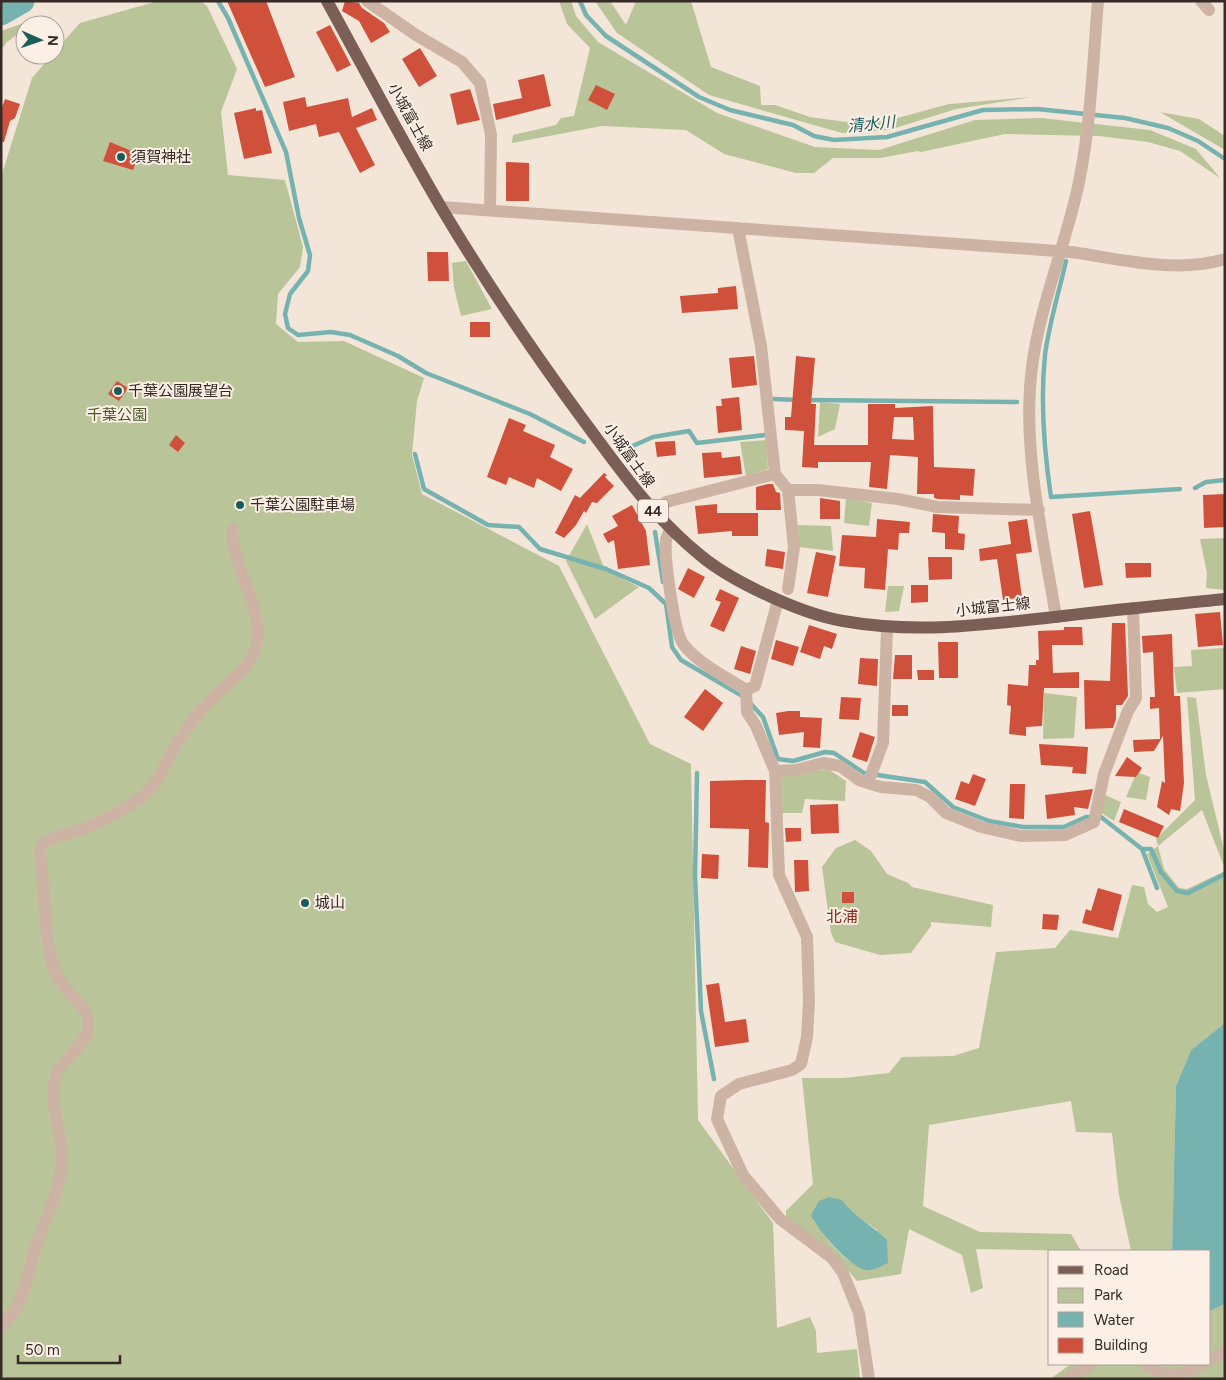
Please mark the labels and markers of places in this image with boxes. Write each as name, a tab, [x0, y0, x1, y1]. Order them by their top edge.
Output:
place label: 須賀神社	[131, 148, 191, 166]
marker: 須賀神社	[115, 151, 127, 163]
place label: 千葉公園展望台	[128, 382, 233, 400]
marker: 千葉公園展望台	[112, 385, 124, 397]
place label: 千葉公園駐車場	[250, 496, 355, 514]
marker: 千葉公園駐車場	[234, 499, 246, 511]
place label: 城山	[315, 894, 345, 912]
marker: 城山	[299, 897, 311, 909]

